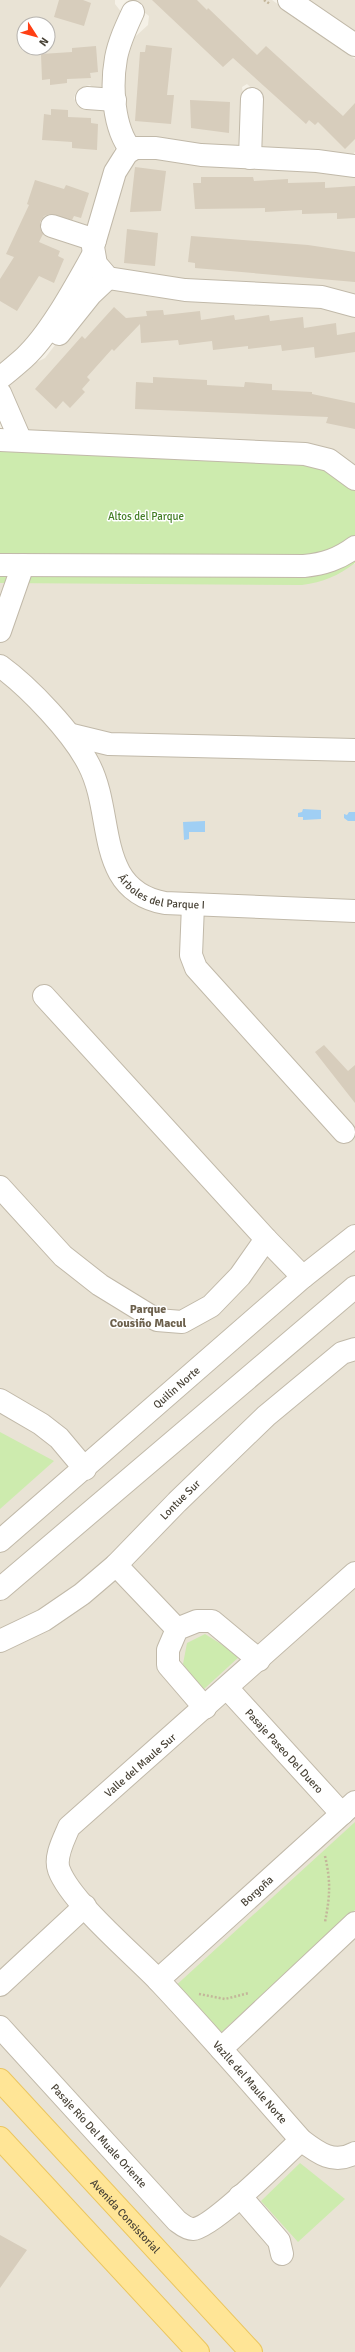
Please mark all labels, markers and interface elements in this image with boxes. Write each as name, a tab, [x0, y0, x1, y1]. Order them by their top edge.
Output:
north arrow	[16, 16, 56, 56]
text: N	[36, 35, 51, 49]
park label: Altos del Parque	[108, 510, 184, 523]
street label: Árboles del Parque I	[115, 871, 205, 912]
district label: Parque Cousiño Macul	[110, 1302, 187, 1331]
street label: Quilín Norte	[151, 1364, 203, 1411]
street label: Lontue Sur	[158, 1477, 203, 1523]
street label: Pasaje Paseo Del Duero	[242, 1706, 326, 1796]
street label: Valle del Maule Sur	[102, 1731, 179, 1800]
street label: Borgoña	[238, 1873, 276, 1909]
street label: Vazlle del Maule Norte	[210, 2038, 290, 2126]
street label: Pasaje Río Del Muale Oriente	[48, 2081, 149, 2191]
street label: Avenida Consistorial	[88, 2177, 163, 2256]

